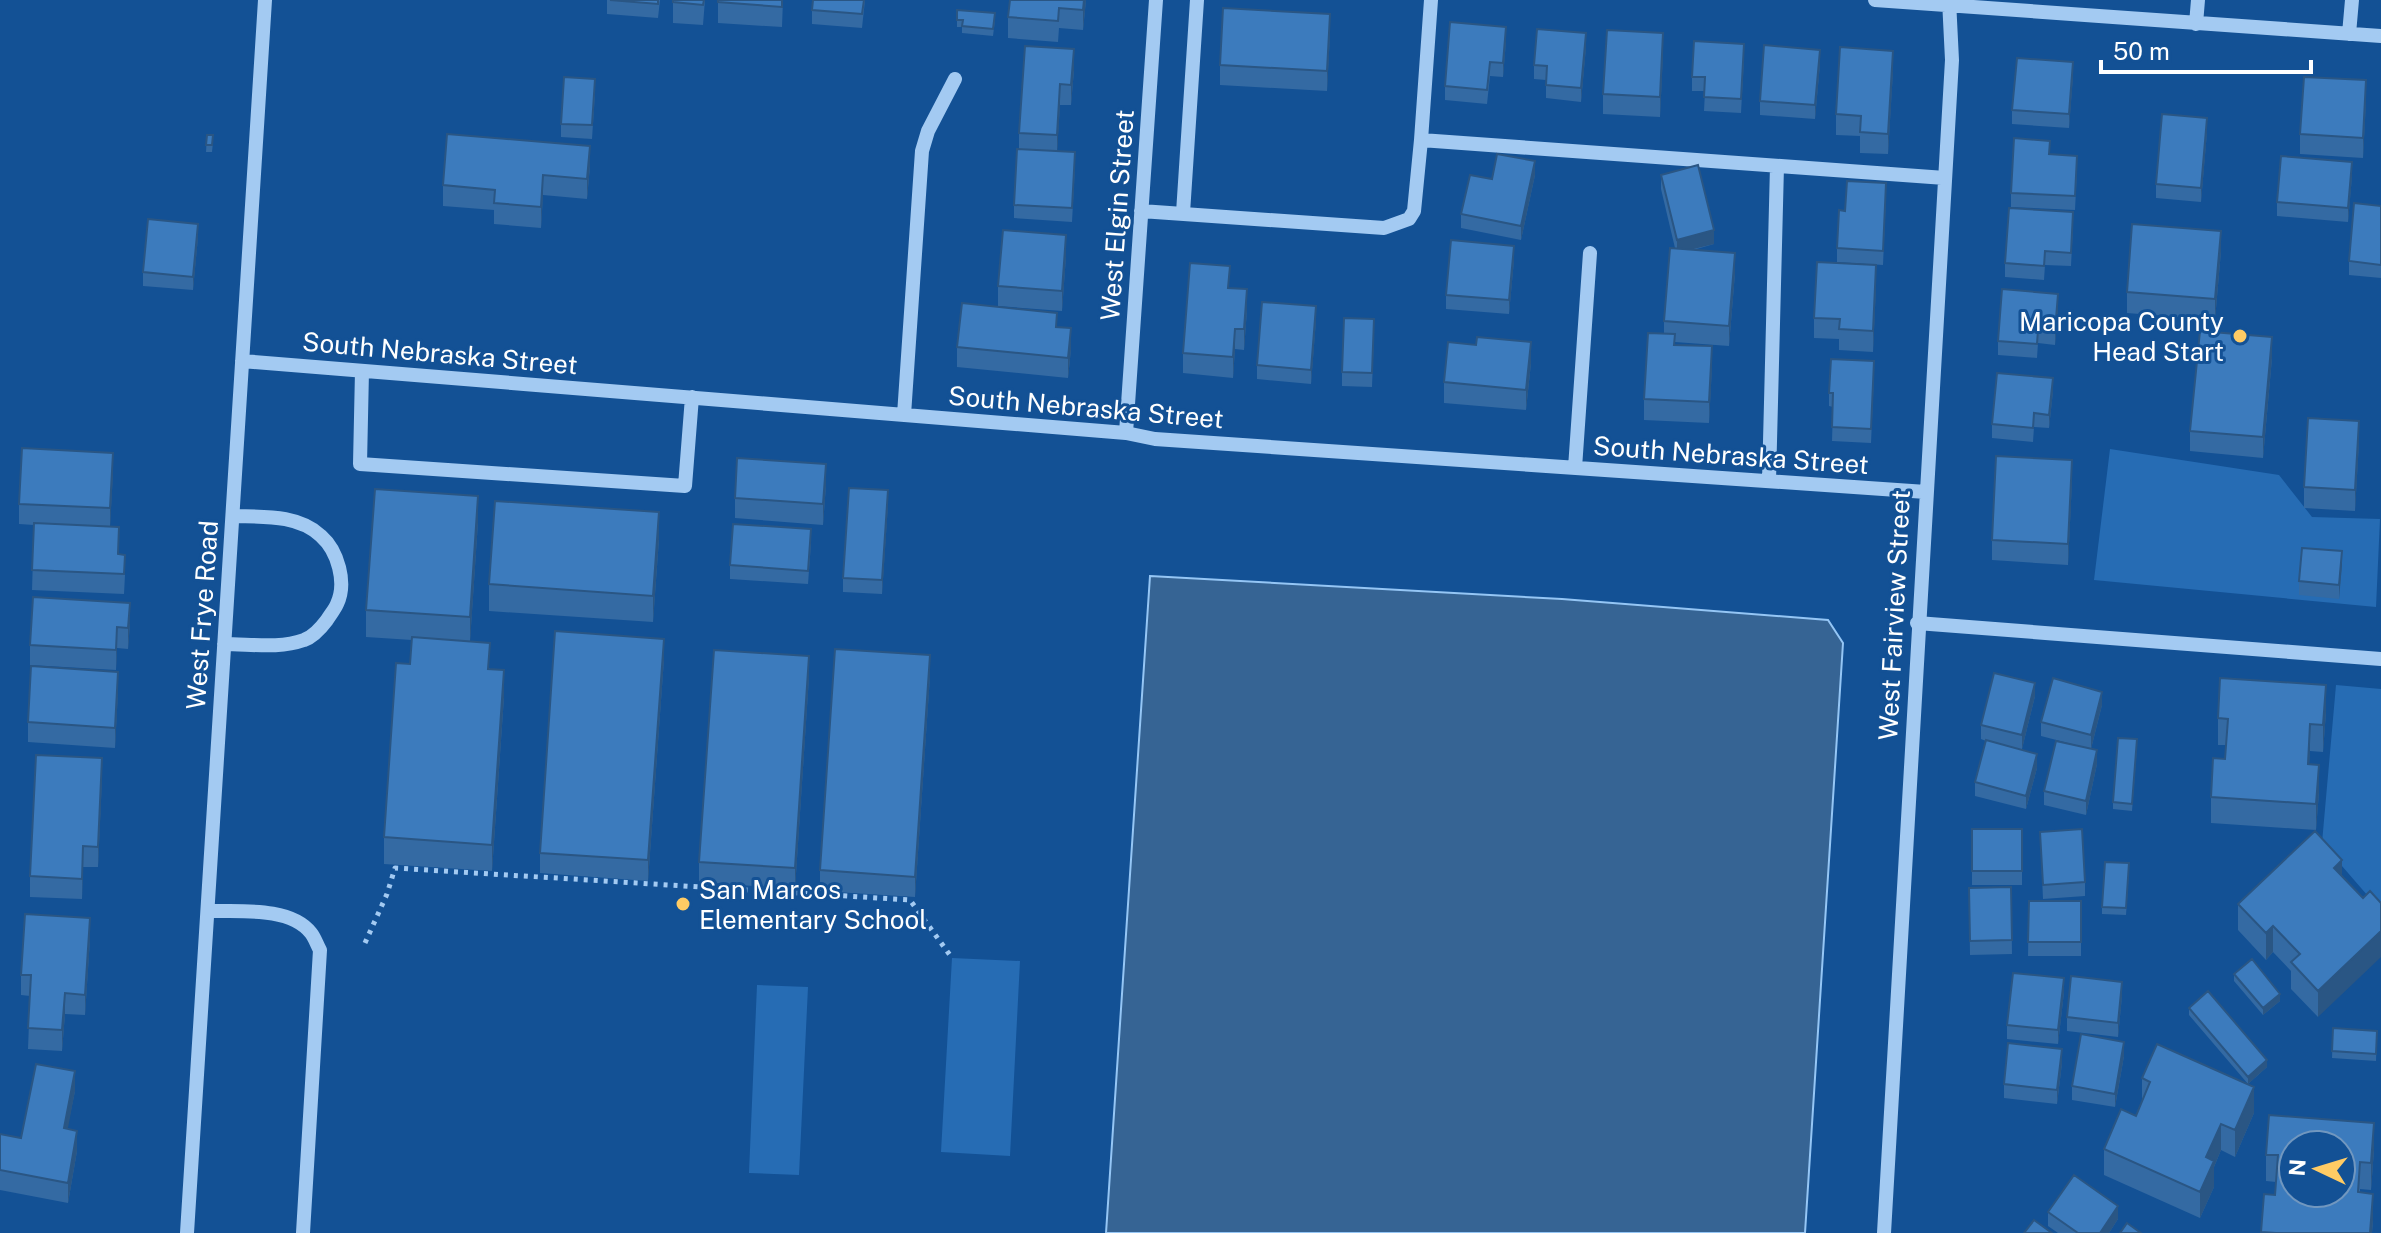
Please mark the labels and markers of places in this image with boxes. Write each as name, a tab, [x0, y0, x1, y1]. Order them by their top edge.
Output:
place label: Maricopa County Head Start	[2019, 306, 2224, 367]
marker: Maricopa County Head Start	[2231, 327, 2249, 345]
place label: San Marcos Elementary School	[699, 874, 927, 935]
marker: San Marcos Elementary School	[674, 895, 692, 913]

